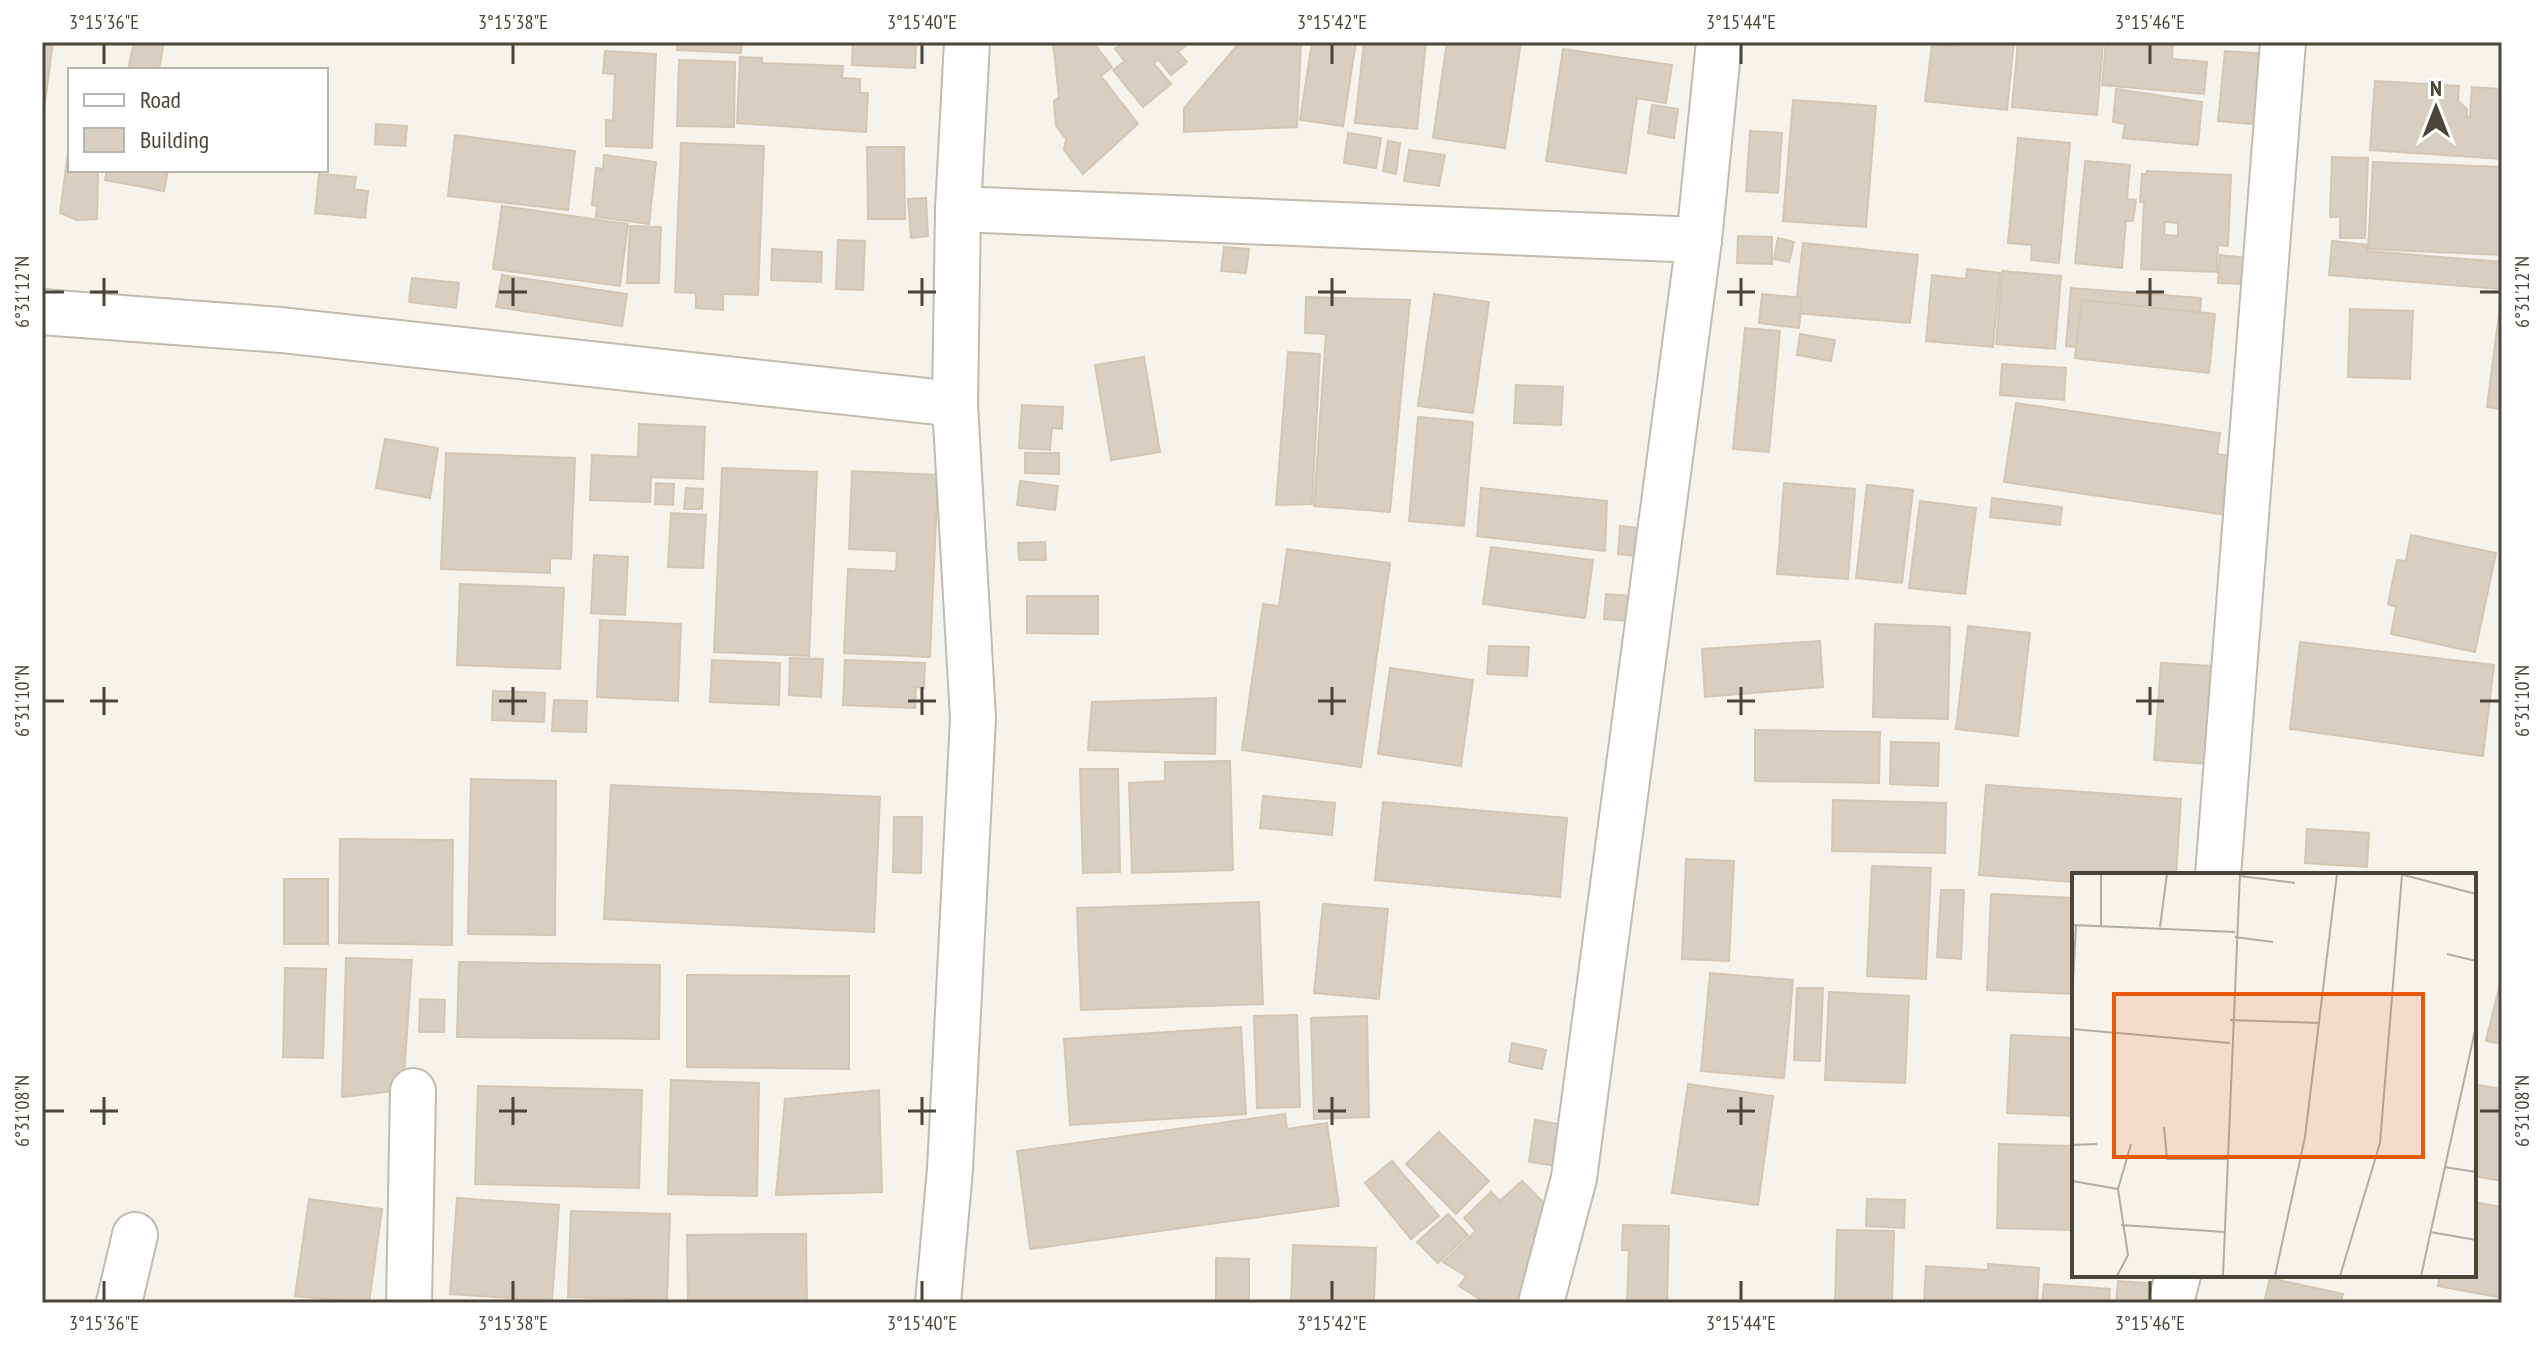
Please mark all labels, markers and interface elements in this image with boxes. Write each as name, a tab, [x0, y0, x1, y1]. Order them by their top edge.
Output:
text: 3°15'36"E	[69, 9, 139, 35]
text: 3°15'38"E	[478, 9, 548, 35]
text: 3°15'40"E	[887, 9, 957, 35]
text: 3°15'42"E	[1297, 9, 1367, 35]
text: 3°15'44"E	[1706, 9, 1776, 35]
text: 3°15'46"E	[2115, 9, 2185, 35]
legend	[68, 68, 328, 172]
north arrow	[2396, 68, 2476, 148]
text: N	[2430, 74, 2442, 102]
text: Road	[140, 84, 181, 115]
text: Building	[140, 124, 209, 155]
text: 6°31'12"N	[9, 256, 35, 328]
text: 6°31'12"N	[2509, 256, 2535, 328]
text: 6°31'10"N	[9, 665, 35, 737]
text: 6°31'10"N	[2509, 665, 2535, 737]
inset map	[2072, 873, 2476, 1277]
text: 6°31'08"N	[9, 1075, 35, 1147]
text: 6°31'08"N	[2509, 1075, 2535, 1147]
text: 3°15'36"E	[69, 1310, 139, 1336]
text: 3°15'38"E	[478, 1310, 548, 1336]
text: 3°15'40"E	[887, 1310, 957, 1336]
text: 3°15'42"E	[1297, 1310, 1367, 1336]
text: 3°15'44"E	[1706, 1310, 1776, 1336]
text: 3°15'46"E	[2115, 1310, 2185, 1336]

